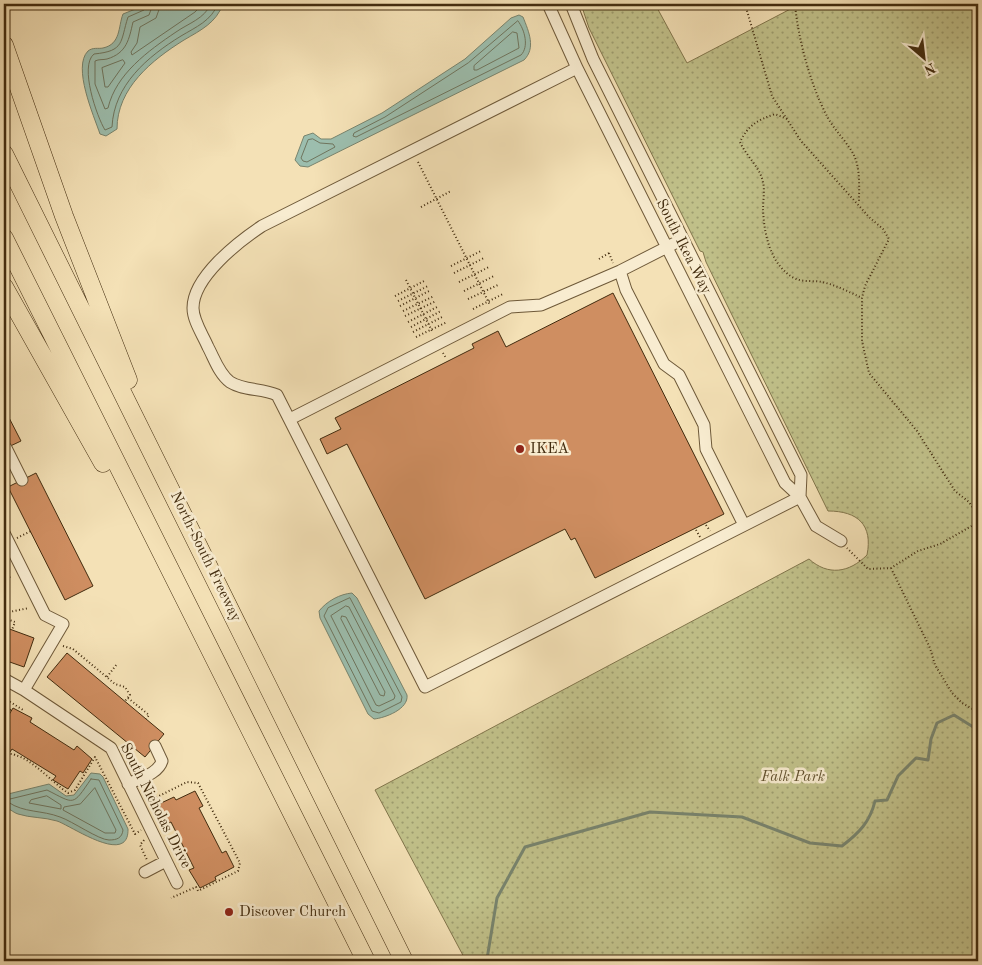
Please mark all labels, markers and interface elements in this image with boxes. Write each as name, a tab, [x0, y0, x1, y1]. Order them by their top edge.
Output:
north arrow	[900, 32, 950, 82]
text: N	[921, 60, 938, 77]
street label: South Ikea Way	[653, 197, 713, 297]
place label: IKEA	[530, 442, 570, 457]
marker: IKEA	[514, 443, 526, 455]
street label: North-South Freeway	[167, 490, 243, 625]
street label: South Nicholas Drive	[117, 741, 193, 871]
park label: Falk Park	[760, 770, 825, 785]
place label: Discover Church	[239, 905, 346, 920]
marker: Discover Church	[223, 906, 235, 918]

